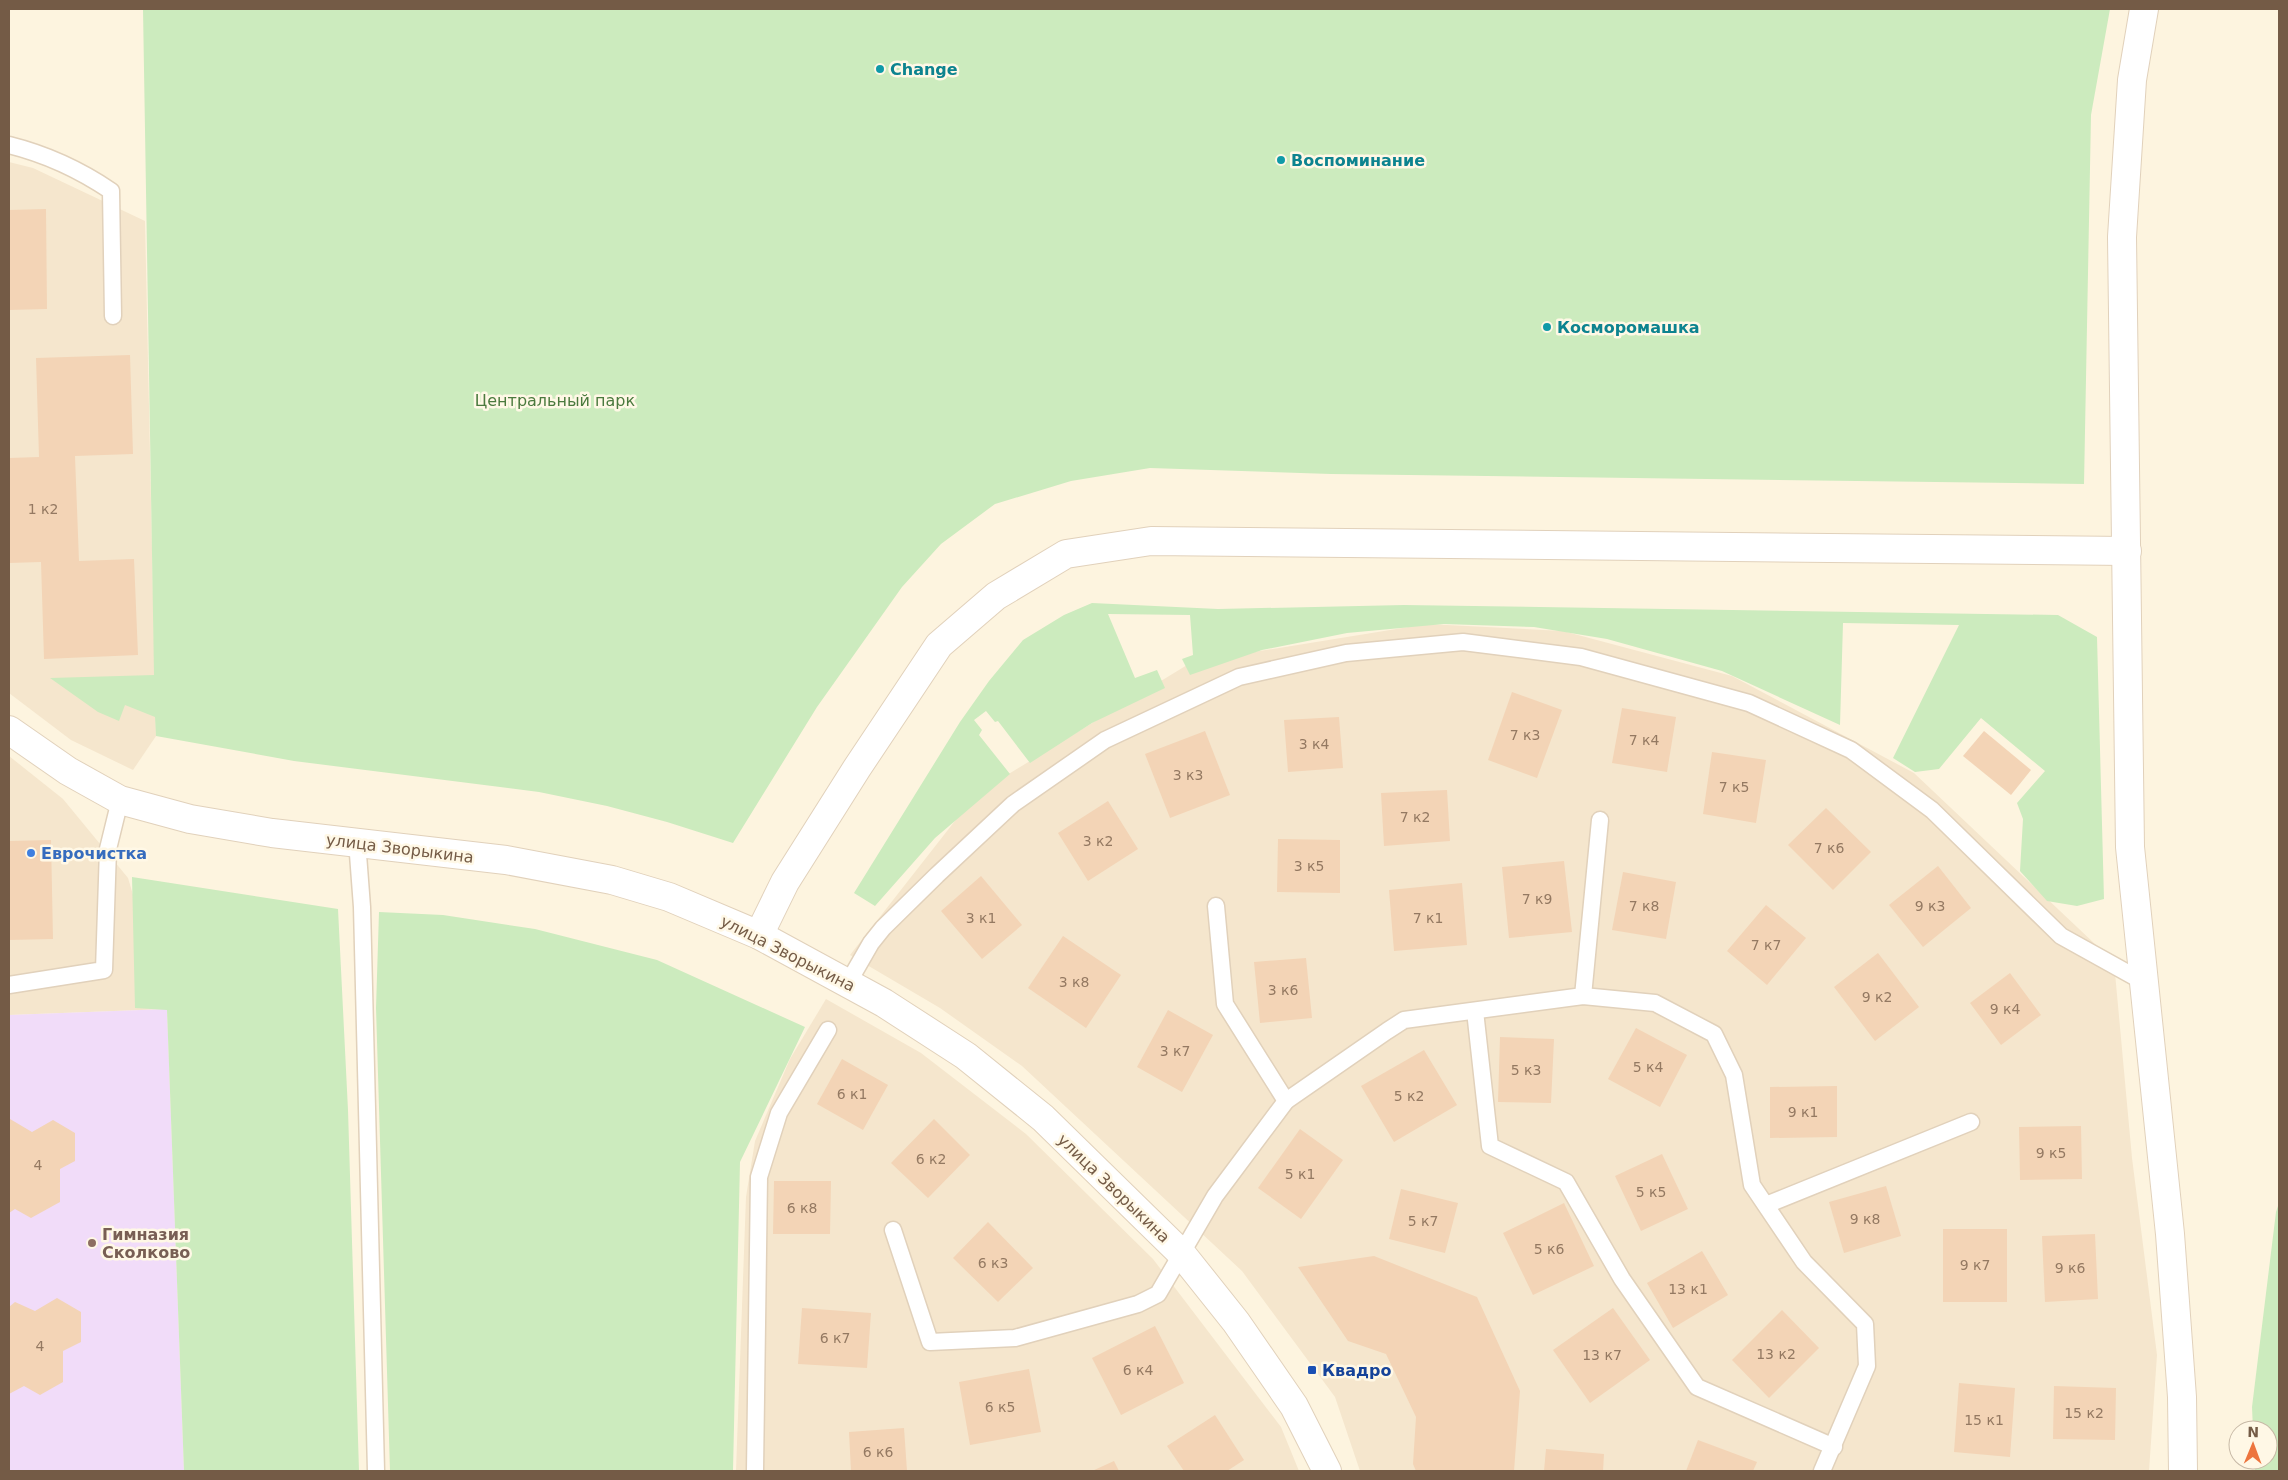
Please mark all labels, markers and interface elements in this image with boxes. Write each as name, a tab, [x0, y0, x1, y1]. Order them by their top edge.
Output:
place label: Change	[890, 60, 958, 79]
marker: Change	[874, 63, 886, 75]
place label: Воспоминание	[1291, 151, 1425, 170]
marker: Воспоминание	[1275, 154, 1287, 166]
place label: Косморомашка	[1557, 318, 1700, 337]
marker: Косморомашка	[1541, 321, 1553, 333]
park label: Центральный парк	[475, 391, 636, 410]
house number: 1 к2	[28, 501, 58, 517]
house number: 7 к3	[1510, 727, 1540, 743]
house number: 7 к4	[1629, 732, 1659, 748]
house number: 3 к4	[1299, 736, 1329, 752]
house number: 3 к3	[1173, 767, 1203, 783]
house number: 7 к5	[1719, 779, 1749, 795]
house number: 7 к2	[1400, 809, 1430, 825]
street label: улица Зворыкина	[325, 830, 475, 867]
house number: 3 к2	[1083, 833, 1113, 849]
house number: 7 к6	[1814, 840, 1844, 856]
place label: Еврочистка	[41, 844, 147, 863]
marker: Еврочистка	[25, 847, 37, 859]
house number: 3 к5	[1294, 858, 1324, 874]
house number: 7 к9	[1522, 891, 1552, 907]
house number: 7 к8	[1629, 898, 1659, 914]
house number: 9 к3	[1915, 898, 1945, 914]
house number: 3 к1	[966, 910, 996, 926]
house number: 7 к1	[1413, 910, 1443, 926]
street label: улица Зворыкина	[717, 911, 858, 996]
house number: 7 к7	[1751, 937, 1781, 953]
house number: 3 к8	[1059, 974, 1089, 990]
house number: 3 к6	[1268, 982, 1298, 998]
house number: 9 к2	[1862, 989, 1892, 1005]
house number: 9 к4	[1990, 1001, 2020, 1017]
house number: 3 к7	[1160, 1043, 1190, 1059]
house number: 5 к4	[1633, 1059, 1663, 1075]
house number: 5 к3	[1511, 1062, 1541, 1078]
house number: 6 к1	[837, 1086, 867, 1102]
house number: 5 к2	[1394, 1088, 1424, 1104]
house number: 9 к1	[1788, 1104, 1818, 1120]
street label: улица Зворыкина	[1054, 1130, 1174, 1247]
house number: 9 к5	[2036, 1145, 2066, 1161]
house number: 6 к2	[916, 1151, 946, 1167]
house number: 4	[34, 1157, 43, 1173]
house number: 5 к1	[1285, 1166, 1315, 1182]
house number: 5 к5	[1636, 1184, 1666, 1200]
house number: 6 к8	[787, 1200, 817, 1216]
house number: 9 к8	[1850, 1211, 1880, 1227]
house number: 5 к7	[1408, 1213, 1438, 1229]
place label: Гимназия Сколково	[102, 1225, 190, 1262]
marker: Гимназия Сколково	[86, 1237, 98, 1249]
house number: 5 к6	[1534, 1241, 1564, 1257]
house number: 6 к3	[978, 1255, 1008, 1271]
house number: 9 к7	[1960, 1257, 1990, 1273]
house number: 9 к6	[2055, 1260, 2085, 1276]
house number: 13 к1	[1668, 1281, 1708, 1297]
house number: 6 к7	[820, 1330, 850, 1346]
house number: 4	[36, 1338, 45, 1354]
house number: 13 к2	[1756, 1346, 1796, 1362]
house number: 13 к7	[1582, 1347, 1622, 1363]
place label: Квадро	[1322, 1361, 1391, 1380]
house number: 6 к4	[1123, 1362, 1153, 1378]
marker: Квадро	[1306, 1364, 1318, 1376]
house number: 6 к5	[985, 1399, 1015, 1415]
house number: 15 к2	[2064, 1405, 2104, 1421]
house number: 15 к1	[1964, 1412, 2004, 1428]
north arrow	[2228, 1420, 2278, 1470]
text: N	[2247, 1424, 2259, 1440]
house number: 6 к6	[863, 1444, 893, 1460]

